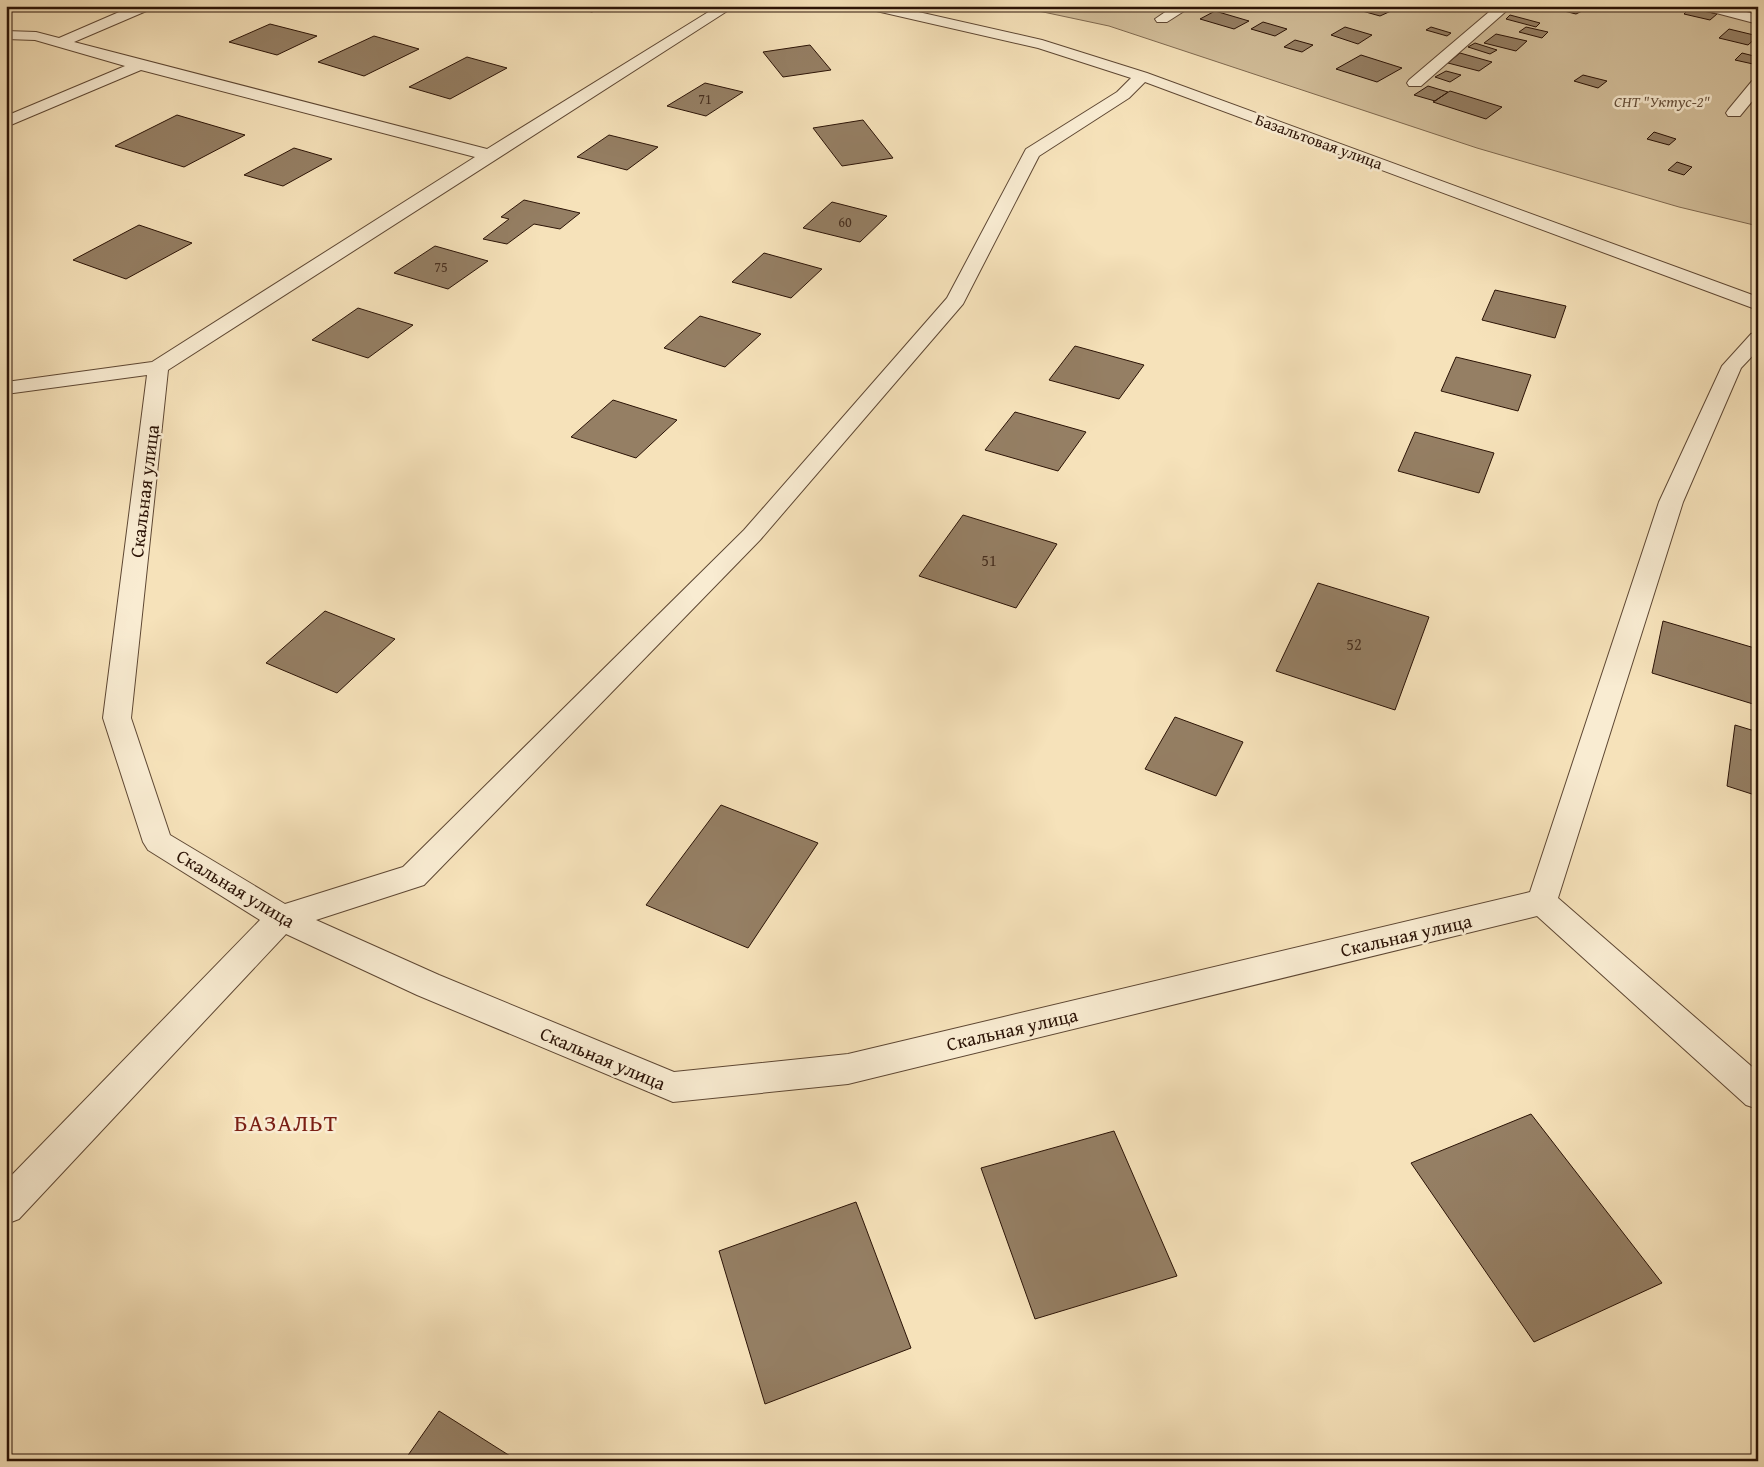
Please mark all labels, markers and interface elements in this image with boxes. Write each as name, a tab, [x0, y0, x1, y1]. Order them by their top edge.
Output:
house number: 71	[698, 89, 712, 109]
park label: СНТ "Уктус-2"	[1614, 89, 1711, 113]
street label: Базальтовая улица	[1252, 107, 1386, 175]
house number: 60	[838, 212, 852, 232]
house number: 75	[434, 257, 448, 277]
street label: Скальная улица	[122, 423, 166, 559]
house number: 51	[981, 548, 997, 572]
house number: 52	[1346, 632, 1362, 656]
street label: Скальная улица	[171, 842, 301, 934]
street label: Скальная улица	[1338, 906, 1474, 964]
street label: Скальная улица	[944, 1000, 1080, 1058]
street label: Скальная улица	[536, 1019, 670, 1097]
district label: БАЗАЛЬТ	[234, 1105, 338, 1140]

